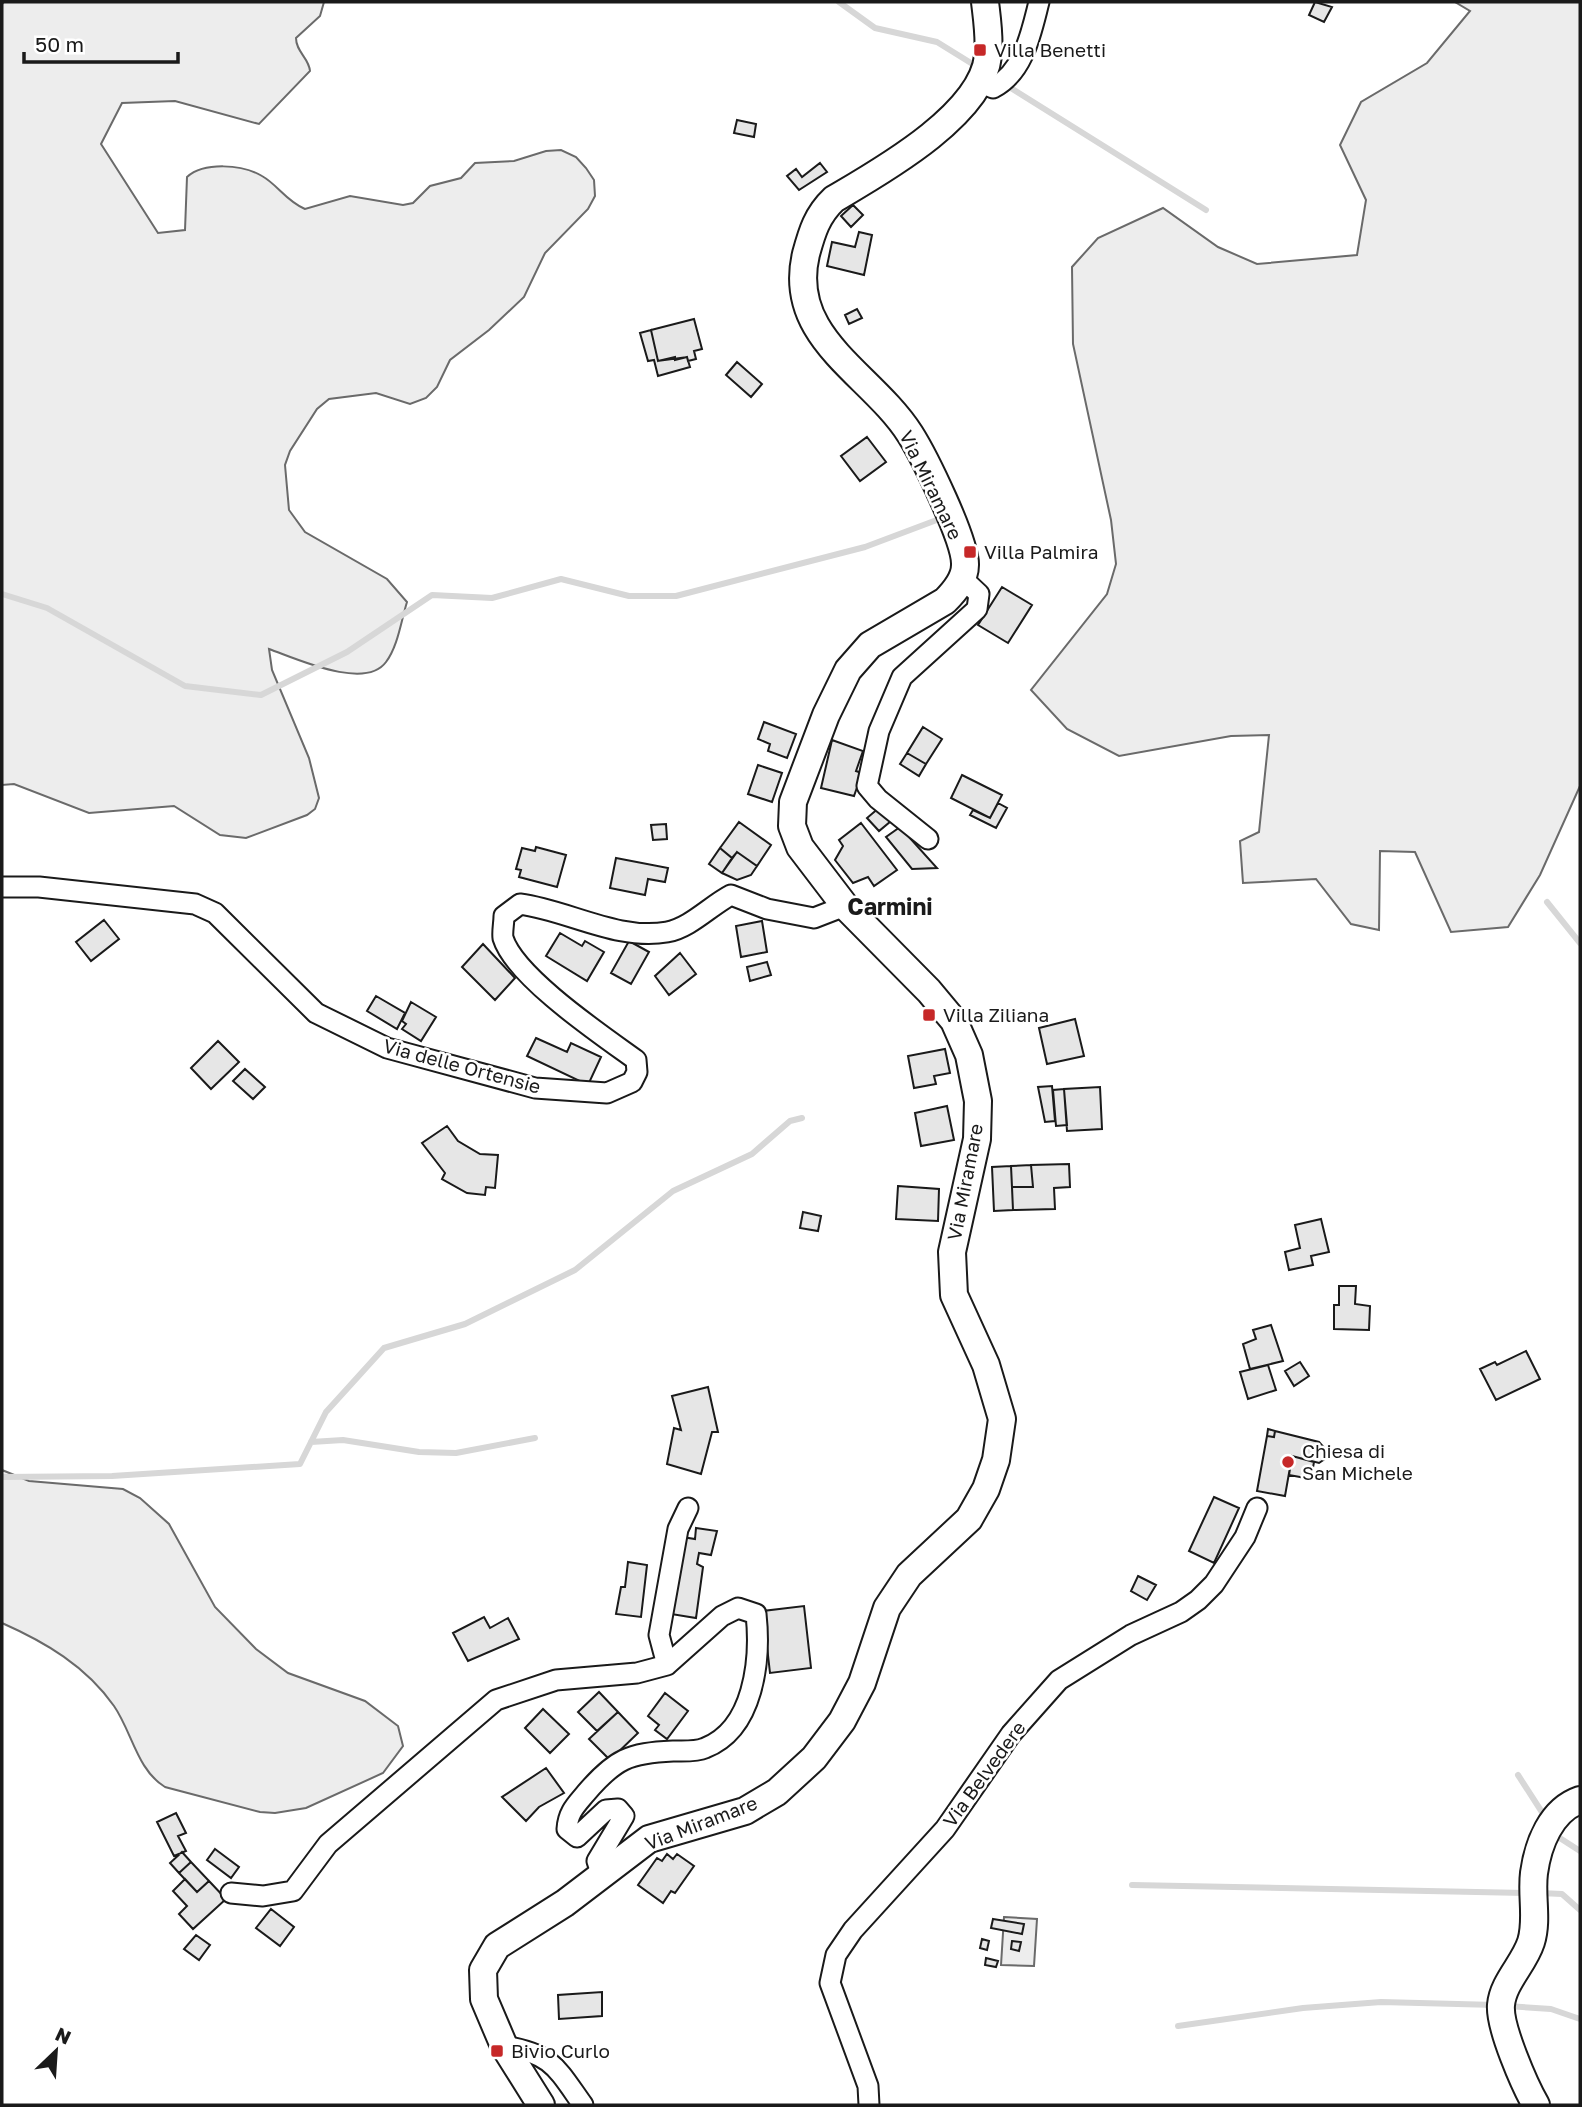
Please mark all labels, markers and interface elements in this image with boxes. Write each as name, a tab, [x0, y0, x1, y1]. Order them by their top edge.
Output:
scale bar	[24, 21, 178, 65]
text: 50 m	[35, 31, 84, 57]
place label: Villa Benetti	[994, 38, 1106, 61]
marker: Villa Benetti	[972, 42, 988, 58]
street label: Via Miramare	[895, 426, 968, 543]
place label: Villa Palmira	[984, 540, 1098, 563]
marker: Villa Palmira	[962, 544, 978, 560]
district label: Carmini	[847, 892, 933, 920]
place label: Villa Ziliana	[943, 1003, 1049, 1026]
marker: Villa Ziliana	[921, 1007, 937, 1023]
street label: Via delle Ortensie	[381, 1033, 543, 1098]
street label: Via Miramare	[942, 1122, 987, 1242]
place label: Chiesa di San Michele	[1302, 1439, 1413, 1484]
marker: Chiesa di San Michele	[1280, 1454, 1296, 1470]
street label: Via Belvedere	[938, 1716, 1030, 1831]
street label: Via Miramare	[641, 1791, 760, 1854]
north arrow	[21, 2016, 91, 2086]
text: N	[52, 2022, 75, 2049]
place label: Bivio Curlo	[511, 2039, 610, 2062]
marker: Bivio Curlo	[489, 2043, 505, 2059]

